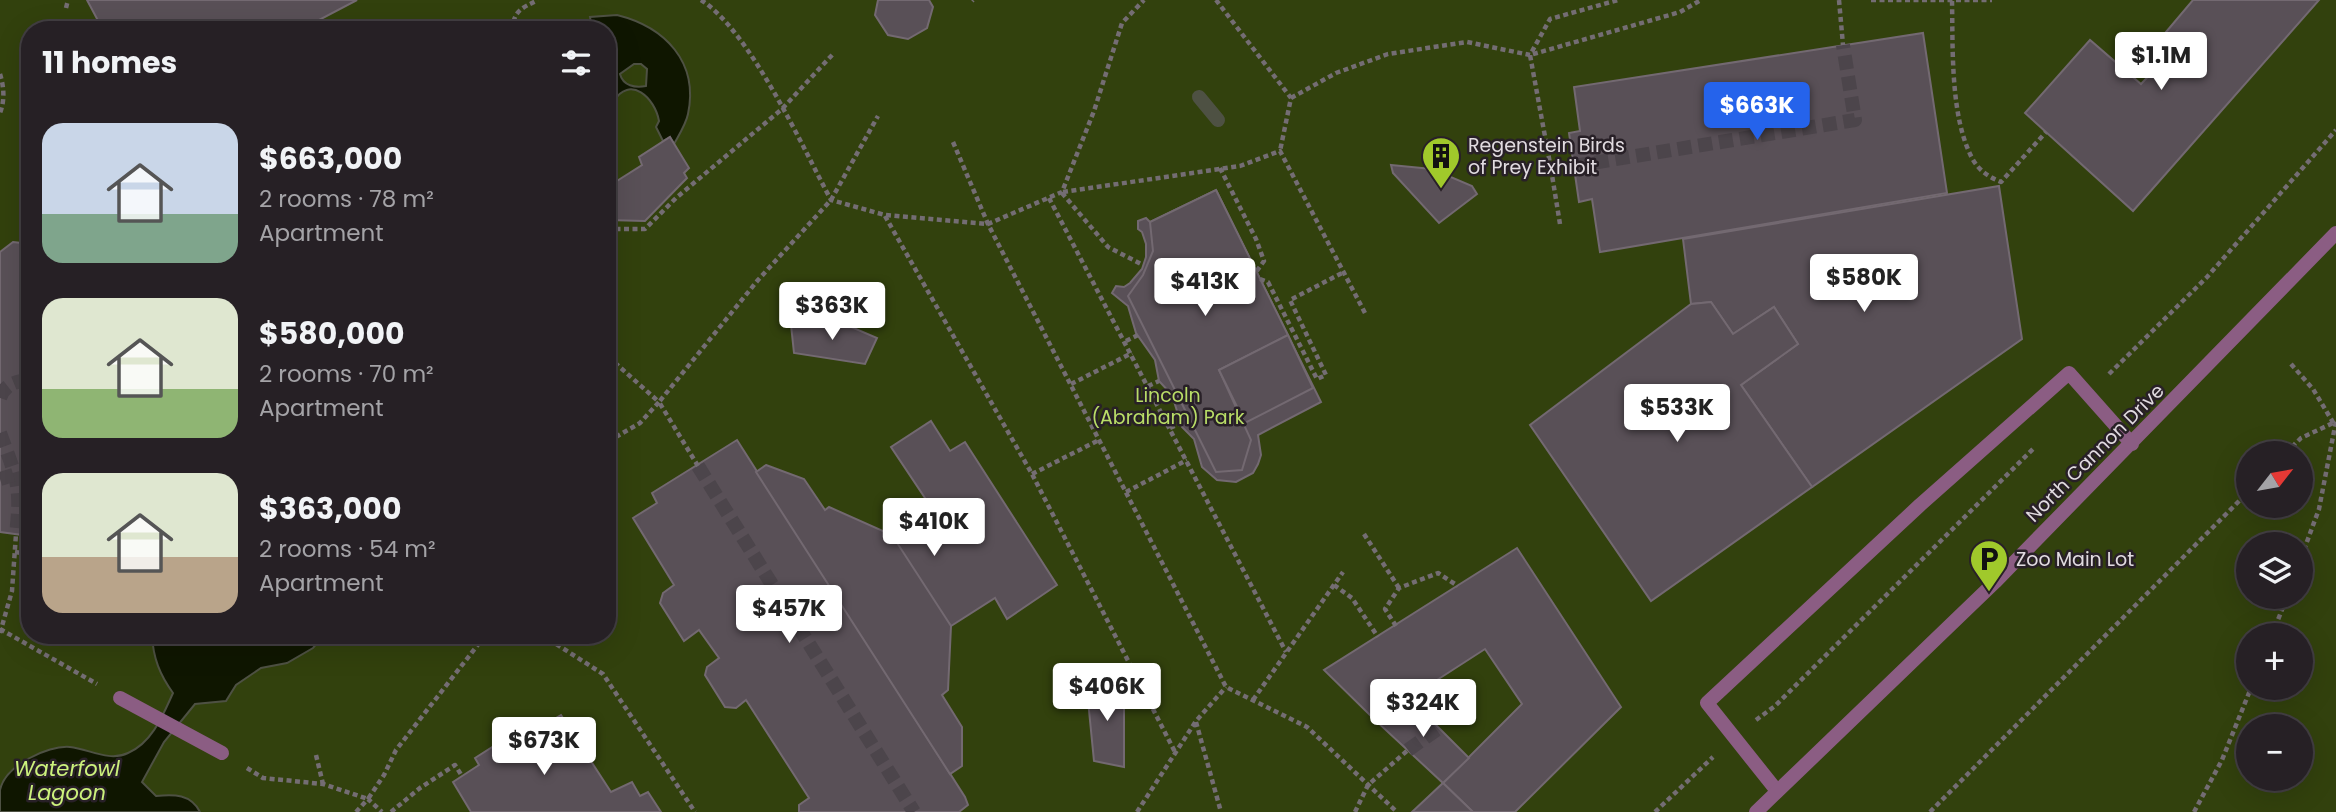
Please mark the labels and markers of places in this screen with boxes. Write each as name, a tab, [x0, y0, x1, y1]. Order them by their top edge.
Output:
pin: $1.1M	[2112, 32, 2210, 92]
pin: $663K	[1708, 82, 1806, 142]
place label: Regenstein Birds of Prey Exhibit	[1468, 132, 1625, 181]
building icon: Regenstein Birds of Prey Exhibit	[1420, 135, 1462, 190]
pin: $580K	[1815, 254, 1913, 314]
pin: $413K	[1156, 258, 1254, 318]
pin: $363K	[783, 282, 881, 342]
pin: $533K	[1628, 384, 1726, 444]
pin: $410K	[885, 498, 983, 558]
parking icon: Zoo Main Lot	[1968, 538, 2010, 593]
place label: Zoo Main Lot	[2016, 546, 2134, 573]
pin: $457K	[740, 586, 838, 645]
pin: $406K	[1058, 664, 1156, 723]
pin: $324K	[1374, 680, 1472, 739]
pin: $673K	[495, 718, 593, 777]

